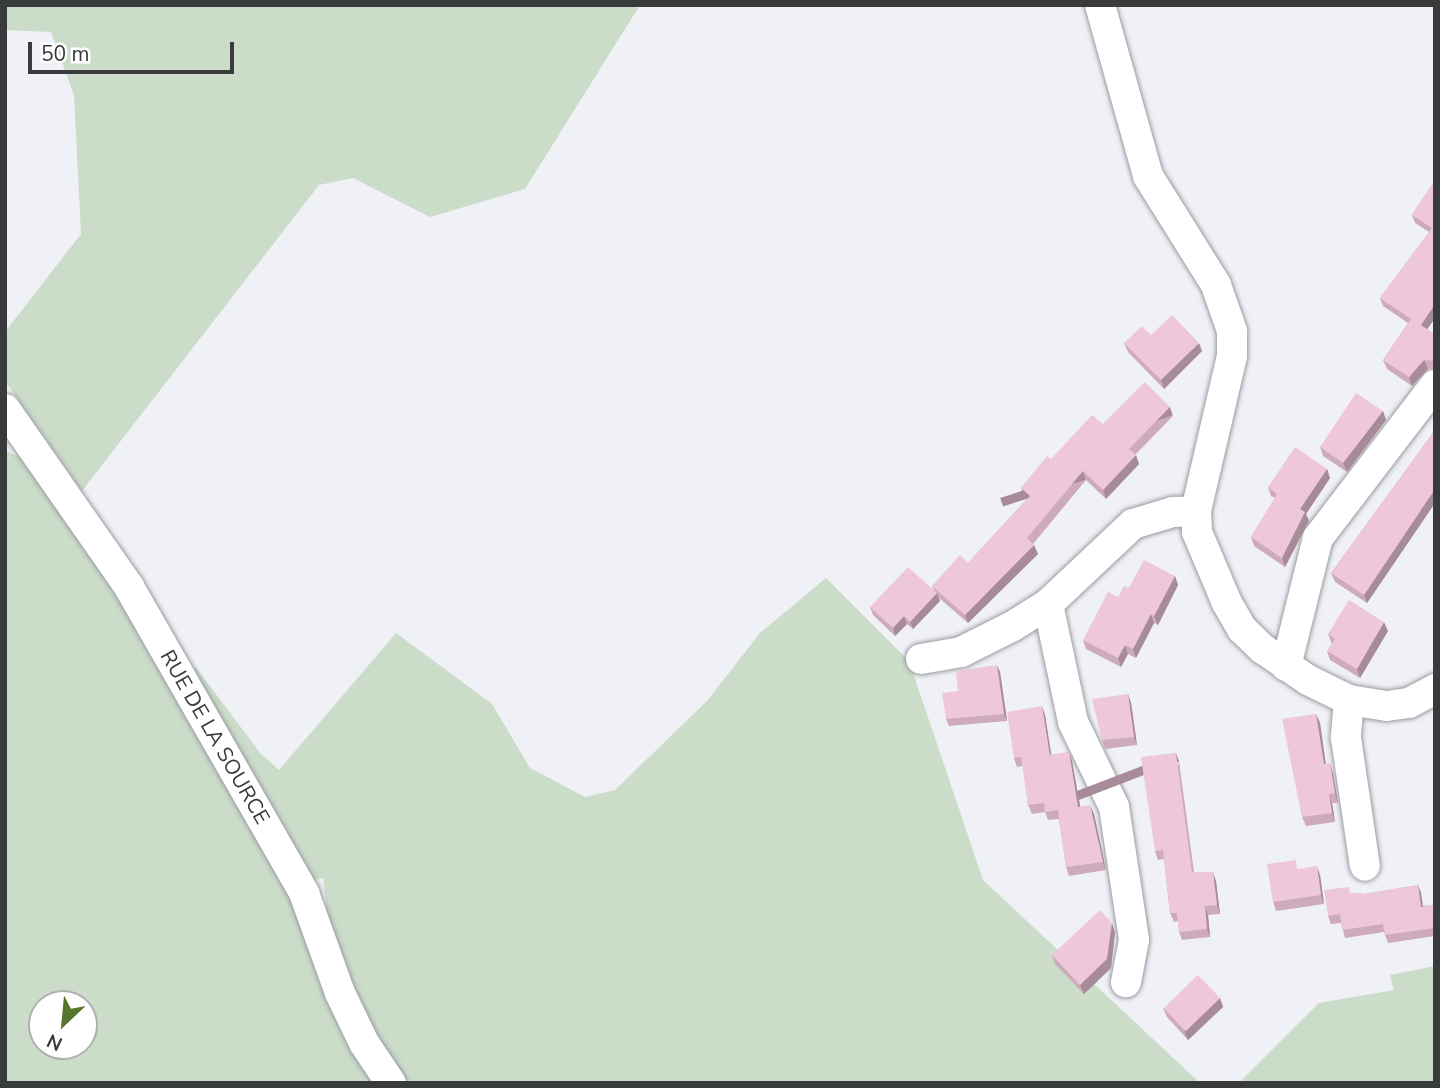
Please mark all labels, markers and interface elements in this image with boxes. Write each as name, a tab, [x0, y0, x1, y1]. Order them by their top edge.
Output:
scale bar	[32, 28, 238, 72]
text: 50 m	[41, 40, 90, 68]
street label: RUE DE LA SOURCE	[155, 646, 275, 828]
north arrow	[28, 990, 98, 1060]
text: N	[43, 1027, 67, 1057]

